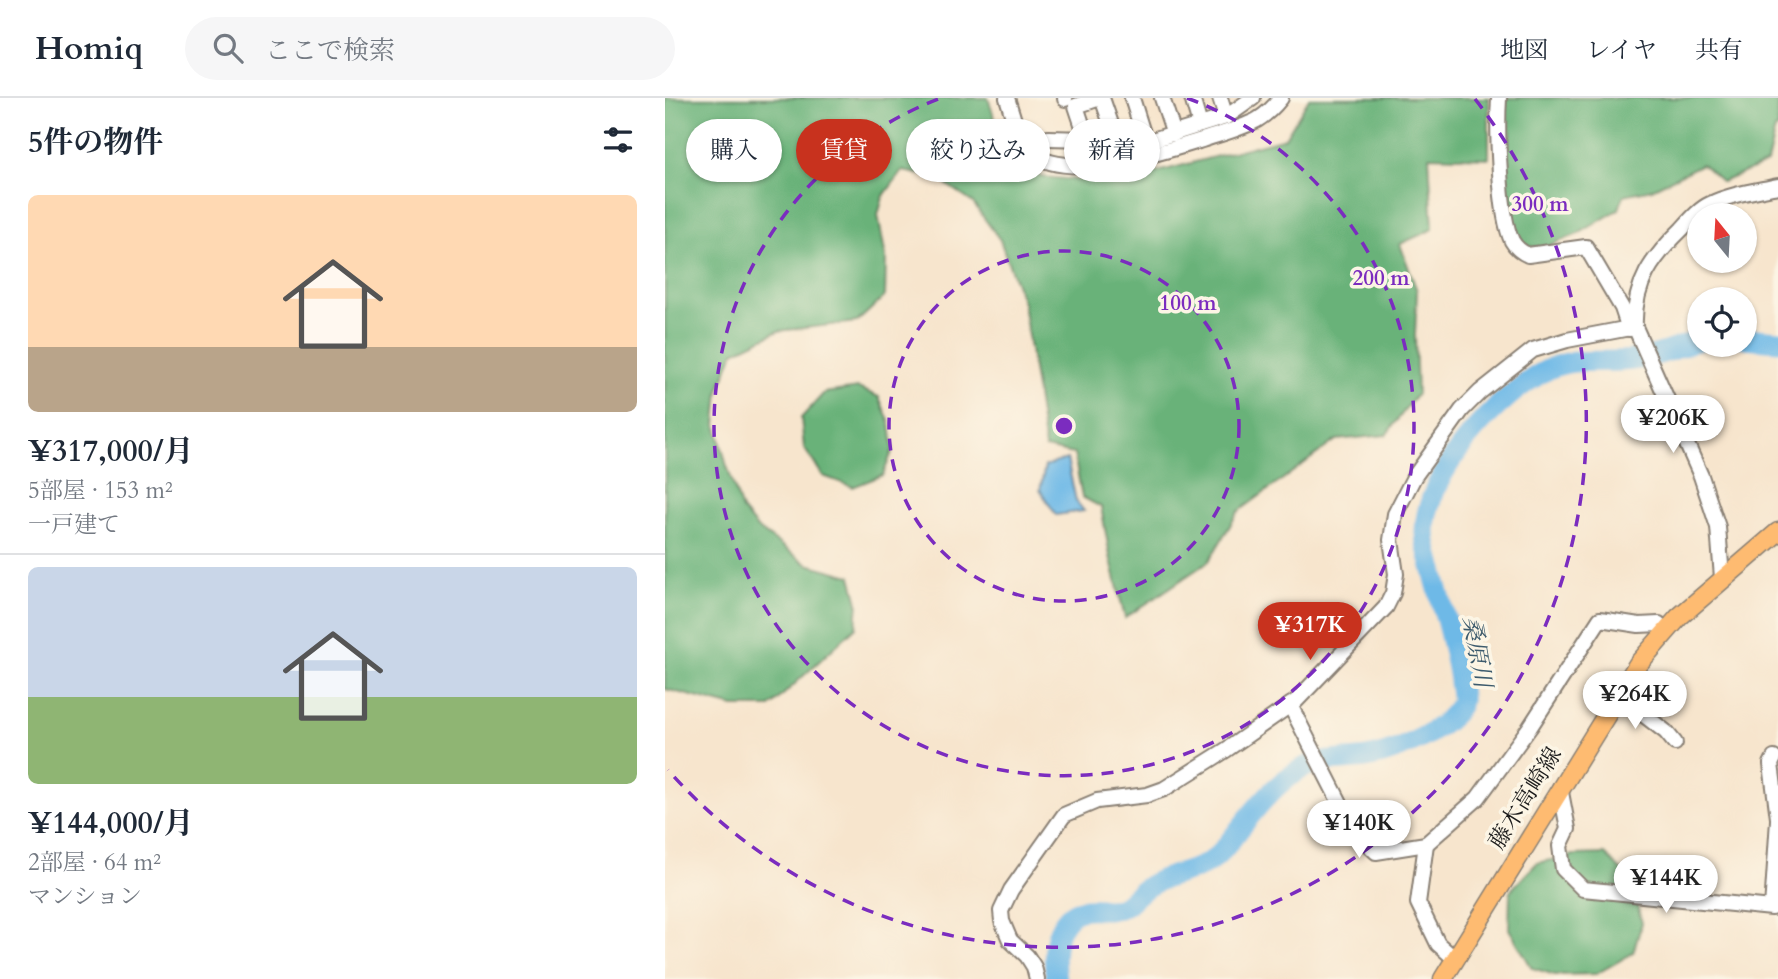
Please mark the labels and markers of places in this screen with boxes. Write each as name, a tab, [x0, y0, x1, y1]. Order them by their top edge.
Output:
pin: ¥206K	[1624, 396, 1722, 455]
centre of rings	[1052, 414, 1076, 438]
pin: ¥317K	[1261, 602, 1359, 662]
pin: ¥264K	[1586, 672, 1684, 731]
pin: ¥140K	[1310, 800, 1408, 860]
pin: ¥144K	[1617, 856, 1715, 915]

